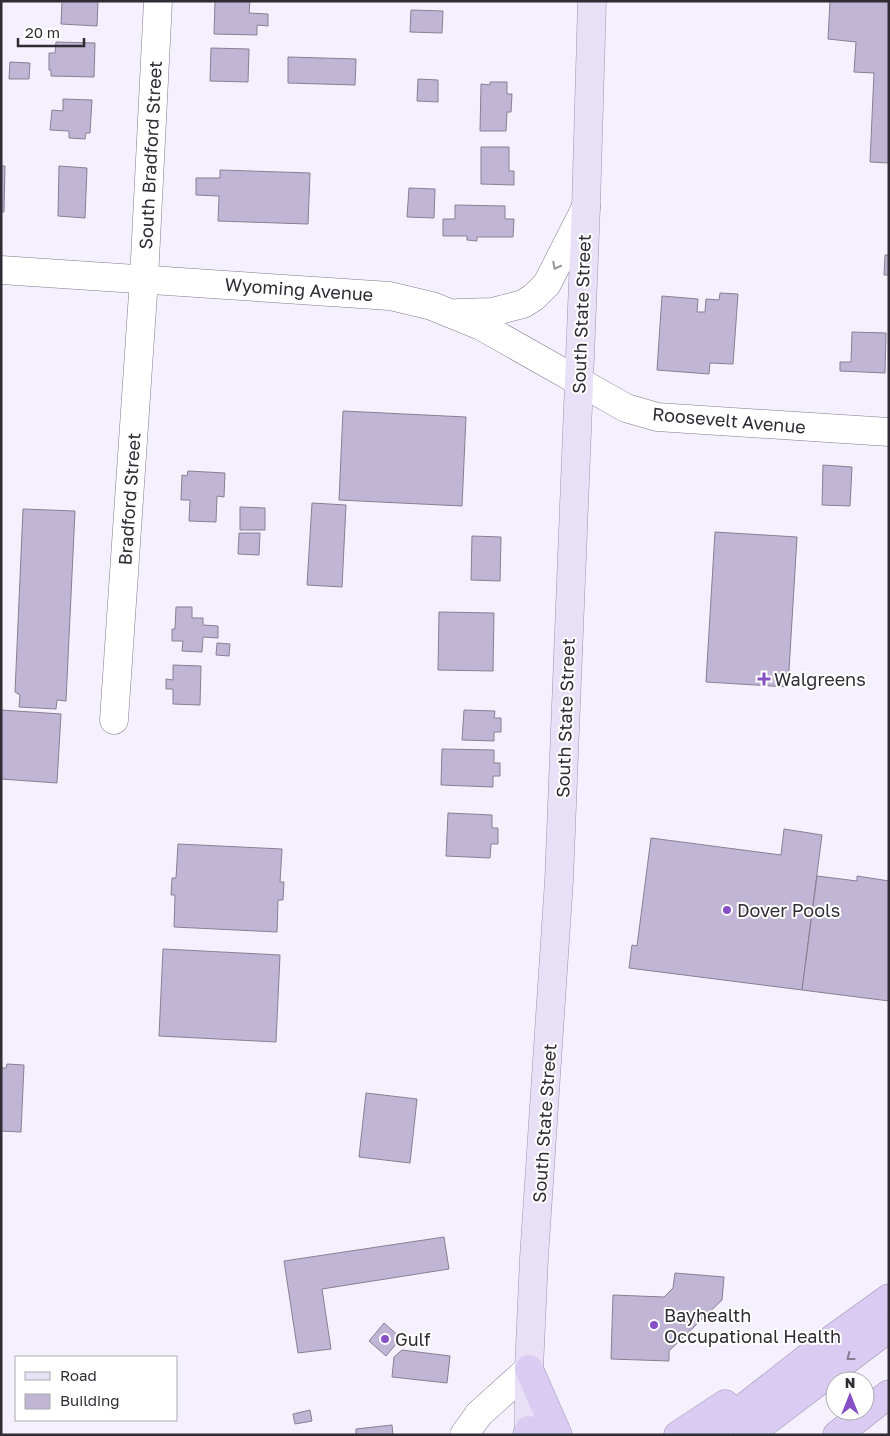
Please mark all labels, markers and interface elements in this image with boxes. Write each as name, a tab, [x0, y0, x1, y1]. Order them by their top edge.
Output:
scale bar	[18, 15, 84, 47]
text: 20 m	[25, 23, 60, 41]
street label: South Bradford Street	[134, 60, 166, 250]
street label: South State Street	[567, 234, 595, 394]
one-way arrow	[552, 261, 562, 270]
street label: Wyoming Avenue	[224, 273, 374, 305]
street label: Roosevelt Avenue	[651, 402, 807, 438]
street label: Bradford Street	[113, 432, 145, 566]
street label: South State Street	[551, 638, 579, 798]
place label: Walgreens	[774, 668, 866, 690]
marker: Walgreens	[758, 673, 770, 685]
place label: Dover Pools	[737, 899, 840, 921]
marker: Dover Pools	[721, 904, 733, 916]
street label: South State Street	[527, 1043, 561, 1203]
place label: Bayhealth Occupational Health	[664, 1304, 841, 1347]
marker: Bayhealth Occupational Health	[648, 1319, 660, 1331]
place label: Gulf	[395, 1328, 431, 1350]
marker: Gulf	[379, 1333, 391, 1345]
one-way arrow	[847, 1352, 856, 1360]
legend	[15, 1356, 178, 1421]
text: Road	[60, 1366, 97, 1384]
north arrow	[825, 1371, 875, 1421]
text: N	[845, 1374, 855, 1391]
text: Building	[60, 1391, 120, 1409]

